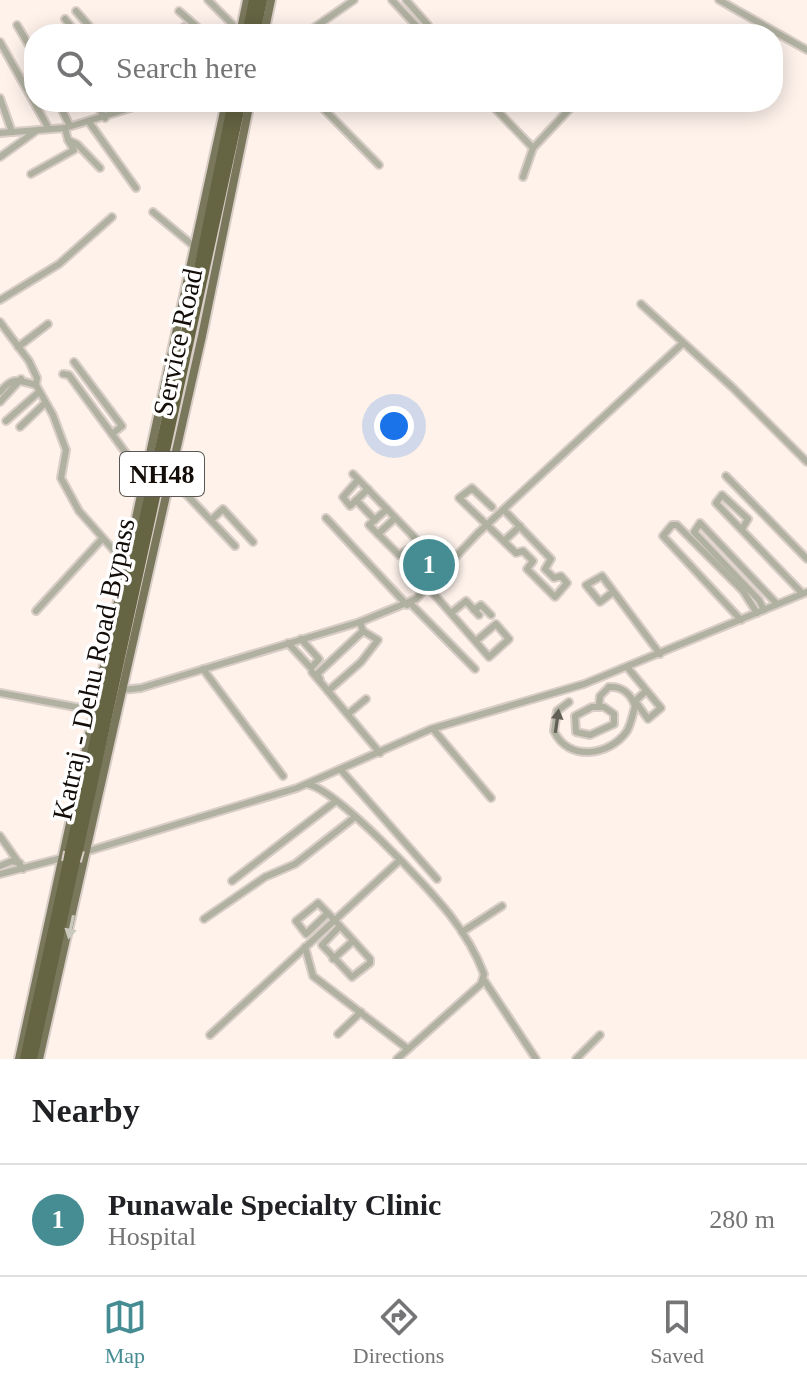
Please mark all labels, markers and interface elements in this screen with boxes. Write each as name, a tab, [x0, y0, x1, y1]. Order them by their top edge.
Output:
search box	[24, 24, 783, 112]
icon: search	[52, 46, 96, 90]
text: Search here	[116, 51, 257, 84]
street label: Service Road	[147, 265, 208, 419]
your location	[374, 406, 414, 446]
road number: NH48	[120, 452, 204, 496]
street label: Katraj - Dehu Road Bypass	[46, 515, 141, 823]
pin: 1	[403, 535, 455, 595]
one-way arrow	[551, 709, 564, 734]
one-way arrow	[64, 915, 77, 940]
text: Nearby	[32, 1092, 140, 1129]
text: Punawale Specialty Clinic	[108, 1188, 441, 1221]
text: 1	[52, 1205, 65, 1234]
text: 280 m	[709, 1205, 775, 1234]
text: Hospital	[108, 1222, 196, 1251]
tab: Map	[103, 1295, 147, 1369]
tab: Directions	[353, 1295, 444, 1369]
tab: Saved	[650, 1295, 704, 1369]

